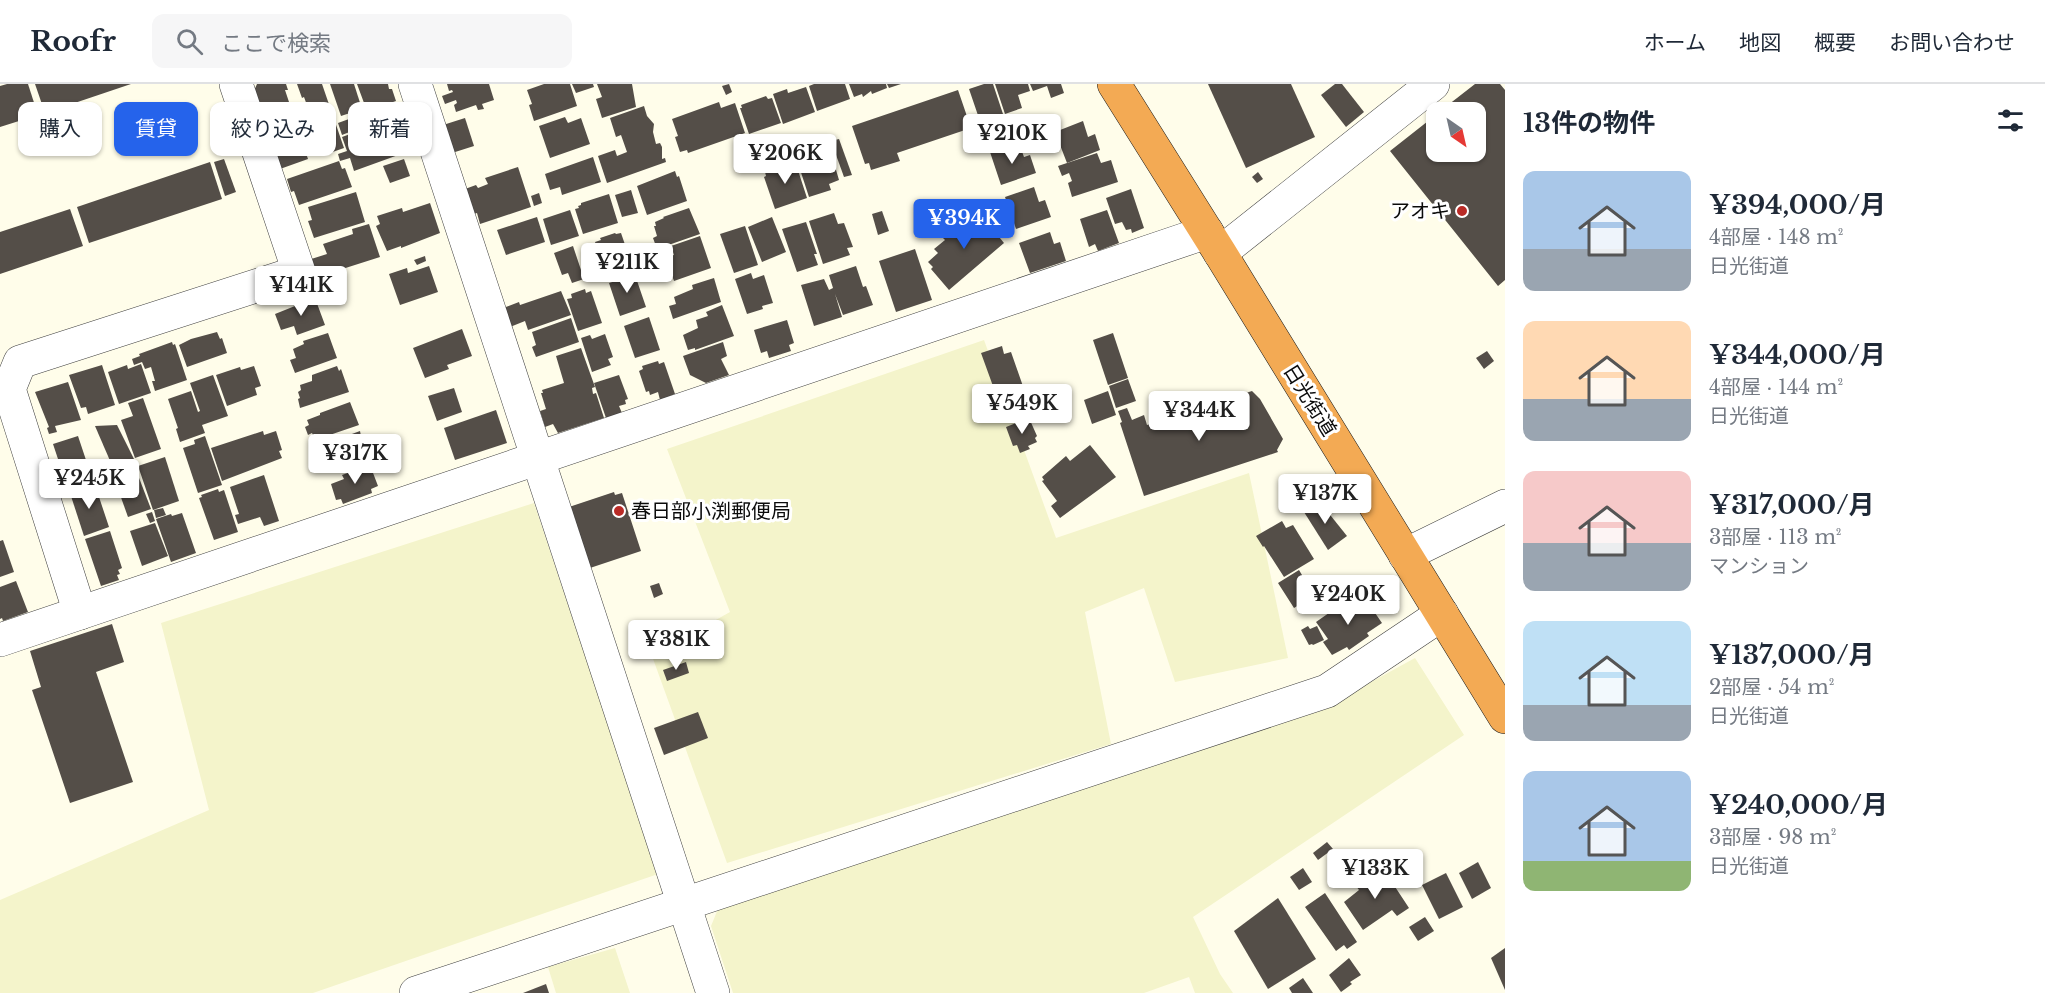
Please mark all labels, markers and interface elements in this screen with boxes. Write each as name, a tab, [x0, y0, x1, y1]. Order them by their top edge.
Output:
search box	[152, 14, 572, 68]
text: Roofr	[30, 24, 116, 59]
icon: search	[173, 25, 206, 58]
text: ここで検索	[221, 30, 331, 57]
text: ホーム	[1644, 30, 1706, 56]
text: 地図	[1739, 30, 1781, 56]
text: 概要	[1814, 30, 1856, 56]
text: お問い合わせ	[1889, 30, 2015, 56]
chip: 購入	[18, 102, 102, 156]
chip: 賃貸	[114, 102, 198, 156]
chip: 絞り込み	[210, 102, 336, 156]
chip: 新着	[348, 102, 432, 156]
north arrow	[1426, 102, 1486, 162]
map controls	[1426, 102, 1486, 162]
icon: filters	[1994, 104, 2027, 137]
text: 13件の物件	[1523, 107, 1655, 139]
pin: ¥210K	[970, 114, 1054, 165]
text: ¥210K	[977, 121, 1047, 145]
pin: ¥206K	[743, 134, 827, 185]
text: ¥206K	[747, 141, 823, 165]
text: ¥394,000/月	[1709, 189, 1886, 221]
icon: home	[1571, 195, 1643, 267]
pin: ¥394K	[922, 199, 1006, 250]
place label: アオキ	[1390, 199, 1450, 223]
marker: アオキ	[1455, 204, 1469, 218]
text: ¥394K	[928, 206, 1000, 230]
text: 4部屋 · 148 m²	[1709, 225, 1844, 249]
pin: ¥211K	[585, 243, 669, 294]
text: ¥211K	[595, 250, 659, 274]
text: 日光街道	[1709, 254, 1789, 278]
pin: ¥141K	[259, 266, 343, 317]
text: ¥141K	[269, 273, 333, 297]
text: ¥344,000/月	[1709, 339, 1886, 371]
icon: home	[1571, 345, 1643, 417]
street label: 日光街道	[1279, 360, 1341, 440]
text: 4部屋 · 144 m²	[1709, 375, 1843, 399]
pin: ¥549K	[980, 384, 1064, 435]
text: ¥549K	[986, 391, 1058, 415]
pin: ¥344K	[1157, 391, 1241, 442]
text: ¥344K	[1163, 398, 1235, 422]
text: 日光街道	[1709, 404, 1789, 428]
pin: ¥317K	[313, 434, 397, 485]
text: ¥317K	[322, 441, 388, 465]
pin: ¥245K	[47, 459, 131, 510]
text: ¥245K	[53, 466, 125, 490]
pin: ¥137K	[1283, 474, 1367, 525]
text: ¥137K	[1292, 481, 1358, 505]
text: ¥317,000/月	[1709, 489, 1875, 521]
icon: home	[1571, 495, 1643, 567]
place label: 春日部小渕郵便局	[631, 499, 791, 523]
marker: 春日部小渕郵便局	[612, 504, 626, 518]
text: 3部屋 · 113 m²	[1709, 525, 1842, 549]
text: マンション	[1709, 554, 1809, 578]
pin: ¥240K	[1306, 575, 1390, 626]
text: ¥240K	[1311, 582, 1385, 606]
pin: ¥381K	[634, 620, 718, 671]
text: ¥381K	[642, 627, 710, 651]
text: ¥137,000/月	[1709, 639, 1875, 671]
icon: home	[1571, 645, 1643, 717]
text: 2部屋 · 54 m²	[1709, 675, 1834, 699]
text: 日光街道	[1709, 704, 1789, 728]
text: ¥240,000/月	[1709, 789, 1888, 821]
icon: home	[1571, 795, 1643, 867]
text: 3部屋 · 98 m²	[1709, 825, 1836, 849]
pin: ¥133K	[1333, 849, 1417, 900]
text: 日光街道	[1709, 854, 1789, 878]
text: ¥133K	[1341, 856, 1409, 880]

